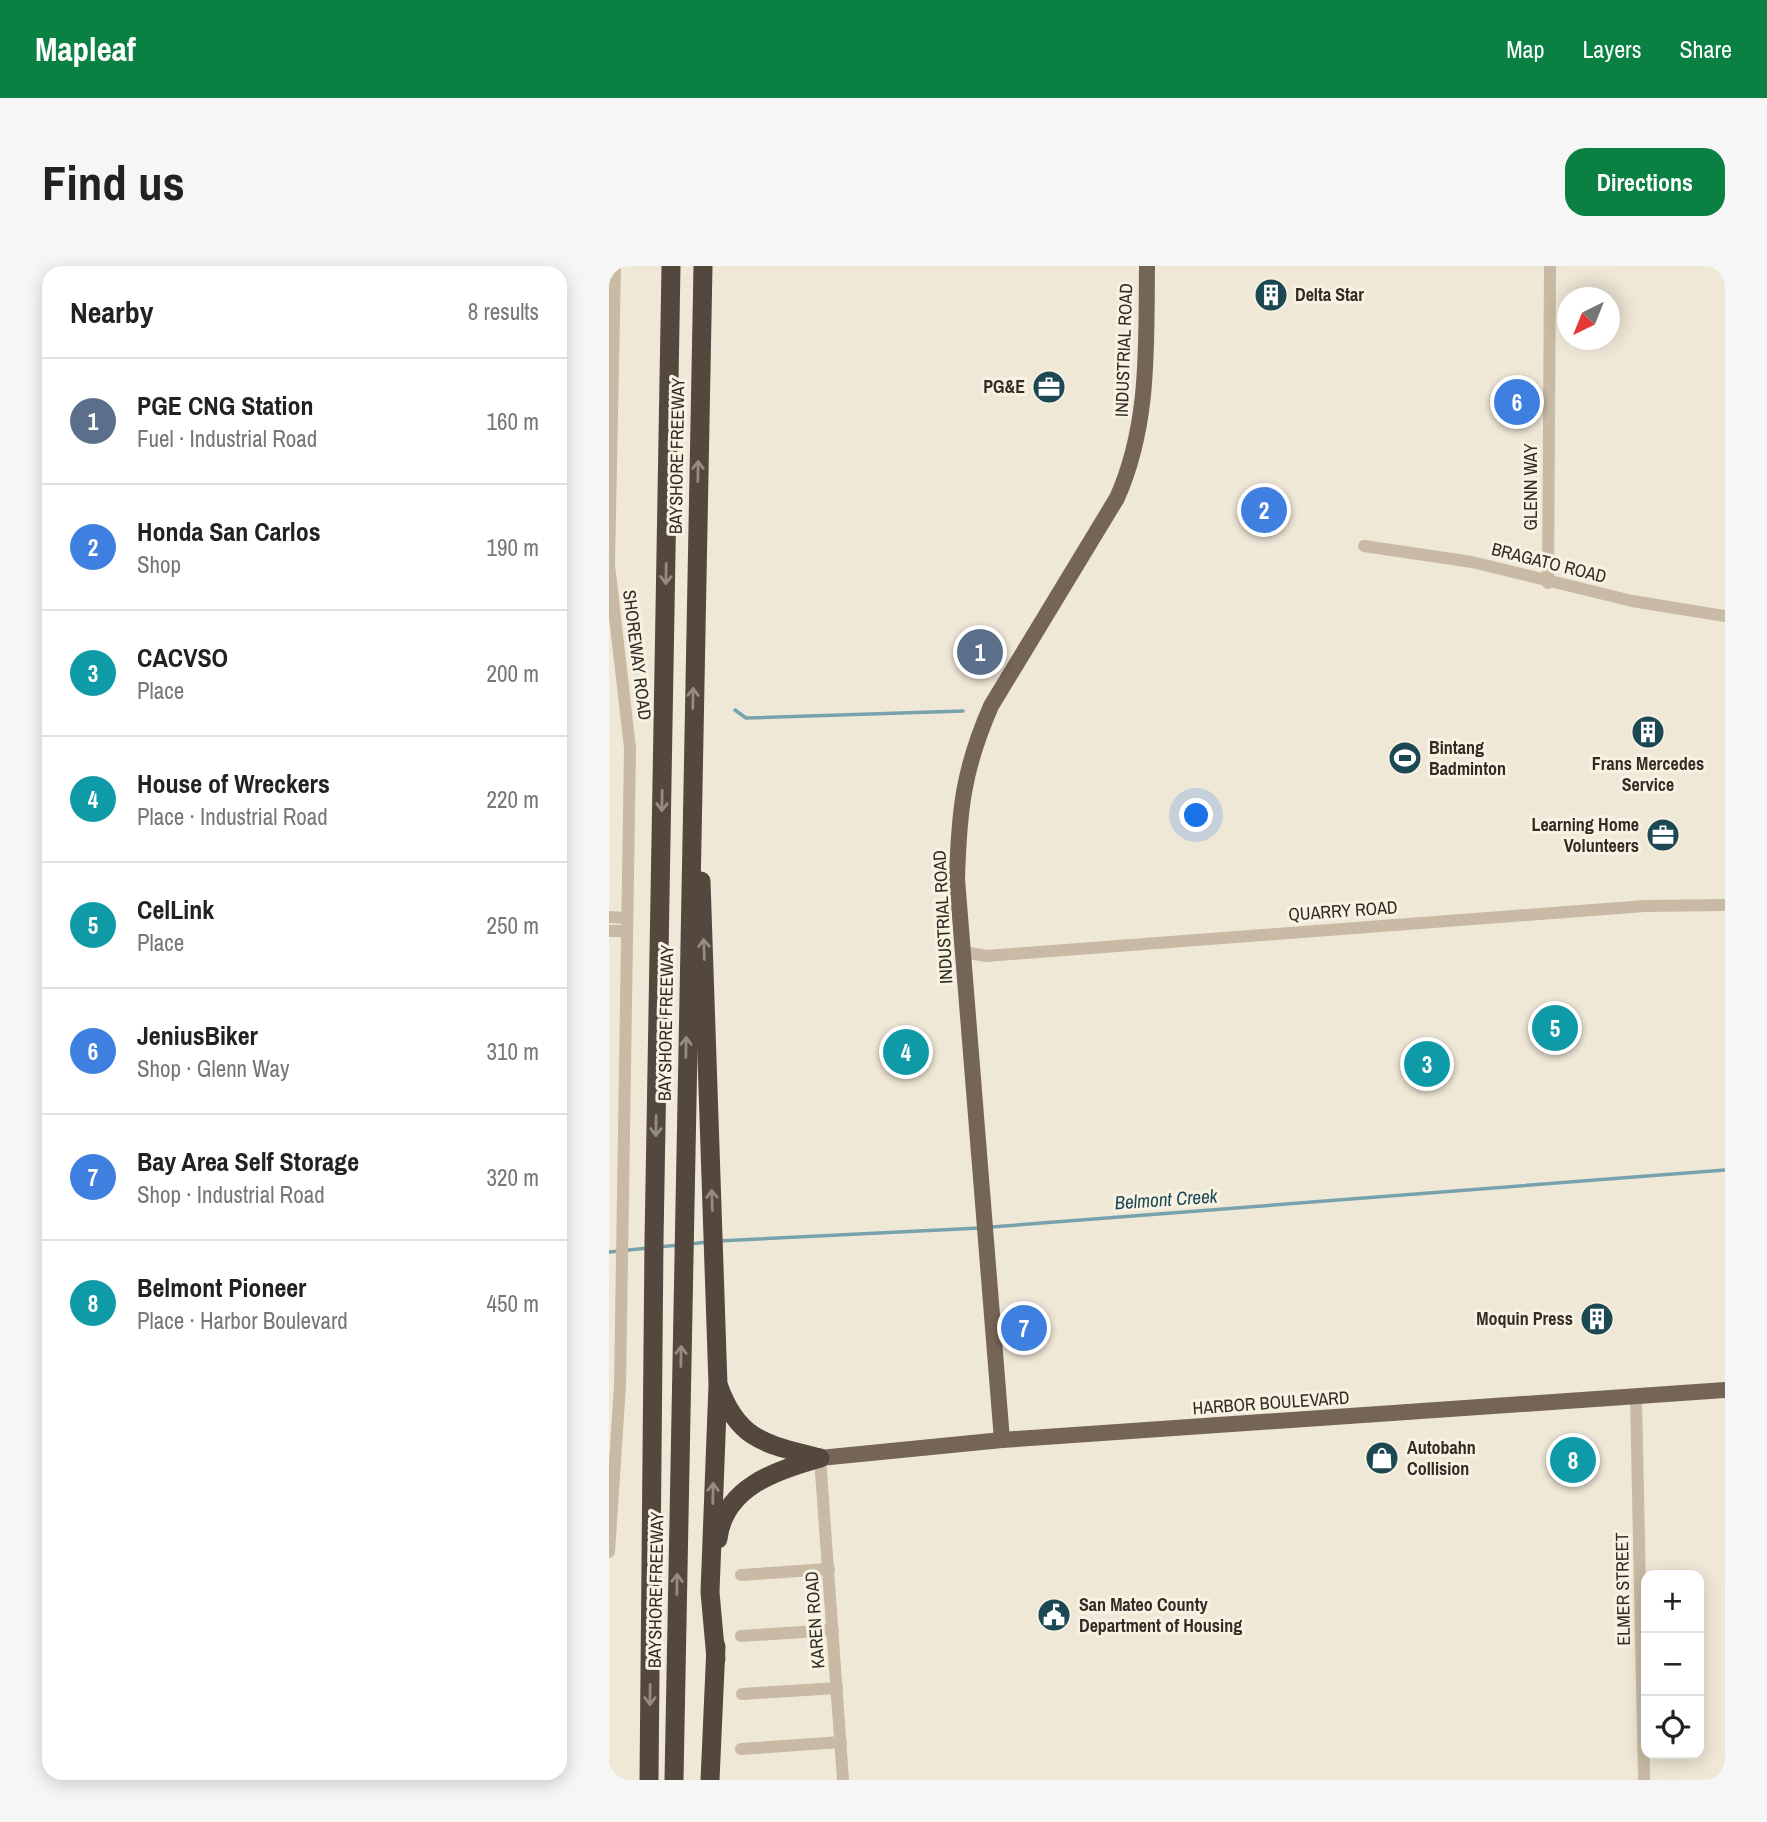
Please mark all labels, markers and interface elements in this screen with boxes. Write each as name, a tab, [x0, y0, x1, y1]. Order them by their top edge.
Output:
text: Mapleaf	[35, 27, 136, 71]
text: Map	[1506, 33, 1544, 65]
text: Layers	[1582, 33, 1641, 65]
text: Share	[1679, 33, 1732, 65]
button: Directions	[1565, 148, 1725, 216]
text: Find us	[42, 149, 185, 215]
building icon: Delta Star	[1252, 276, 1290, 314]
place label: Delta Star	[1295, 282, 1364, 307]
street label: INDUSTRIAL ROAD	[1109, 283, 1138, 417]
north arrow	[1557, 287, 1620, 350]
text: Nearby	[70, 292, 153, 332]
text: 8 results	[468, 296, 539, 327]
office icon: PG&E	[1030, 368, 1068, 406]
place label: PG&E	[983, 374, 1025, 399]
pin: 6	[1494, 376, 1540, 428]
street label: BAYSHORE FREEWAY	[663, 377, 690, 534]
text: PGE CNG Station	[137, 388, 314, 423]
text: 1	[88, 406, 98, 437]
text: 160 m	[487, 406, 539, 437]
text: Fuel · Industrial Road	[137, 423, 317, 454]
street label: GLENN WAY	[1518, 443, 1543, 530]
one-way arrow	[691, 459, 705, 482]
pin: 2	[1241, 484, 1287, 536]
text: Honda San Carlos	[137, 514, 321, 549]
text: 2	[88, 532, 98, 563]
text: 190 m	[487, 532, 539, 563]
street label: BRAGATO ROAD	[1489, 536, 1609, 589]
text: Shop	[137, 549, 181, 580]
one-way arrow	[659, 562, 673, 585]
street label: SHOREWAY ROAD	[617, 588, 658, 721]
pin: 1	[957, 626, 1003, 678]
text: CACVSO	[137, 640, 228, 675]
text: 3	[88, 658, 98, 689]
text: 200 m	[487, 658, 539, 689]
text: Place	[137, 675, 184, 706]
one-way arrow	[686, 687, 700, 710]
building icon: Frans Mercedes Service	[1629, 713, 1667, 751]
place label: Bintang Badminton	[1429, 735, 1506, 781]
sports icon: Bintang Badminton	[1386, 739, 1424, 777]
place label: Frans Mercedes Service	[1592, 751, 1704, 797]
text: House of Wreckers	[137, 766, 330, 801]
text: 4	[88, 784, 98, 815]
text: 220 m	[487, 784, 539, 815]
one-way arrow	[655, 789, 668, 812]
your location	[1179, 798, 1213, 832]
text: Place · Industrial Road	[137, 801, 328, 832]
place label: Learning Home Volunteers	[1532, 812, 1639, 858]
office icon: Learning Home Volunteers	[1644, 816, 1682, 854]
street label: INDUSTRIAL ROAD	[927, 849, 958, 985]
text: CelLink	[137, 892, 214, 927]
street label: QUARRY ROAD	[1288, 894, 1398, 927]
text: 5	[88, 910, 98, 941]
text: 250 m	[487, 910, 539, 941]
text: Place	[137, 927, 184, 958]
one-way arrow	[698, 937, 711, 960]
street label: BAYSHORE FREEWAY	[652, 944, 679, 1101]
pin: 5	[1532, 1002, 1578, 1054]
text: JeniusBiker	[137, 1018, 258, 1053]
pin: 4	[883, 1026, 929, 1078]
text: 6	[88, 1036, 98, 1067]
text: 310 m	[487, 1036, 539, 1067]
one-way arrow	[680, 1036, 693, 1059]
pin: 3	[1404, 1038, 1450, 1090]
text: Shop · Glenn Way	[137, 1053, 289, 1084]
one-way arrow	[649, 1115, 663, 1138]
text: Bay Area Self Storage	[137, 1144, 359, 1179]
text: 7	[88, 1162, 98, 1193]
text: 320 m	[487, 1162, 539, 1193]
text: Shop · Industrial Road	[137, 1179, 325, 1210]
water label: Belmont Creek	[1114, 1182, 1220, 1216]
one-way arrow	[705, 1188, 719, 1211]
text: Belmont Pioneer	[137, 1270, 306, 1305]
text: 8	[88, 1288, 98, 1319]
text: 450 m	[487, 1288, 539, 1319]
building icon: Moquin Press	[1578, 1300, 1616, 1338]
pin: 7	[1001, 1302, 1047, 1354]
text: Place · Harbor Boulevard	[137, 1305, 348, 1336]
place label: Moquin Press	[1476, 1306, 1573, 1331]
one-way arrow	[674, 1345, 688, 1368]
street label: HARBOR BOULEVARD	[1192, 1385, 1350, 1420]
pin: 8	[1550, 1434, 1596, 1486]
place label: Autobahn Collision	[1407, 1435, 1476, 1481]
shop icon: Autobahn Collision	[1363, 1439, 1401, 1477]
one-way arrow	[706, 1482, 720, 1505]
street label: BAYSHORE FREEWAY	[642, 1511, 669, 1668]
street label: ELMER STREET	[1609, 1532, 1636, 1646]
street label: KAREN ROAD	[799, 1570, 830, 1670]
map controls	[1641, 1570, 1704, 1759]
button: +	[1641, 1570, 1704, 1633]
one-way arrow	[670, 1573, 684, 1596]
place label: San Mateo County Department of Housing	[1079, 1592, 1242, 1638]
public building icon: San Mateo County Department of Housing	[1035, 1596, 1073, 1634]
button: −	[1641, 1633, 1704, 1696]
one-way arrow	[643, 1683, 657, 1706]
button: locate	[1641, 1696, 1704, 1759]

